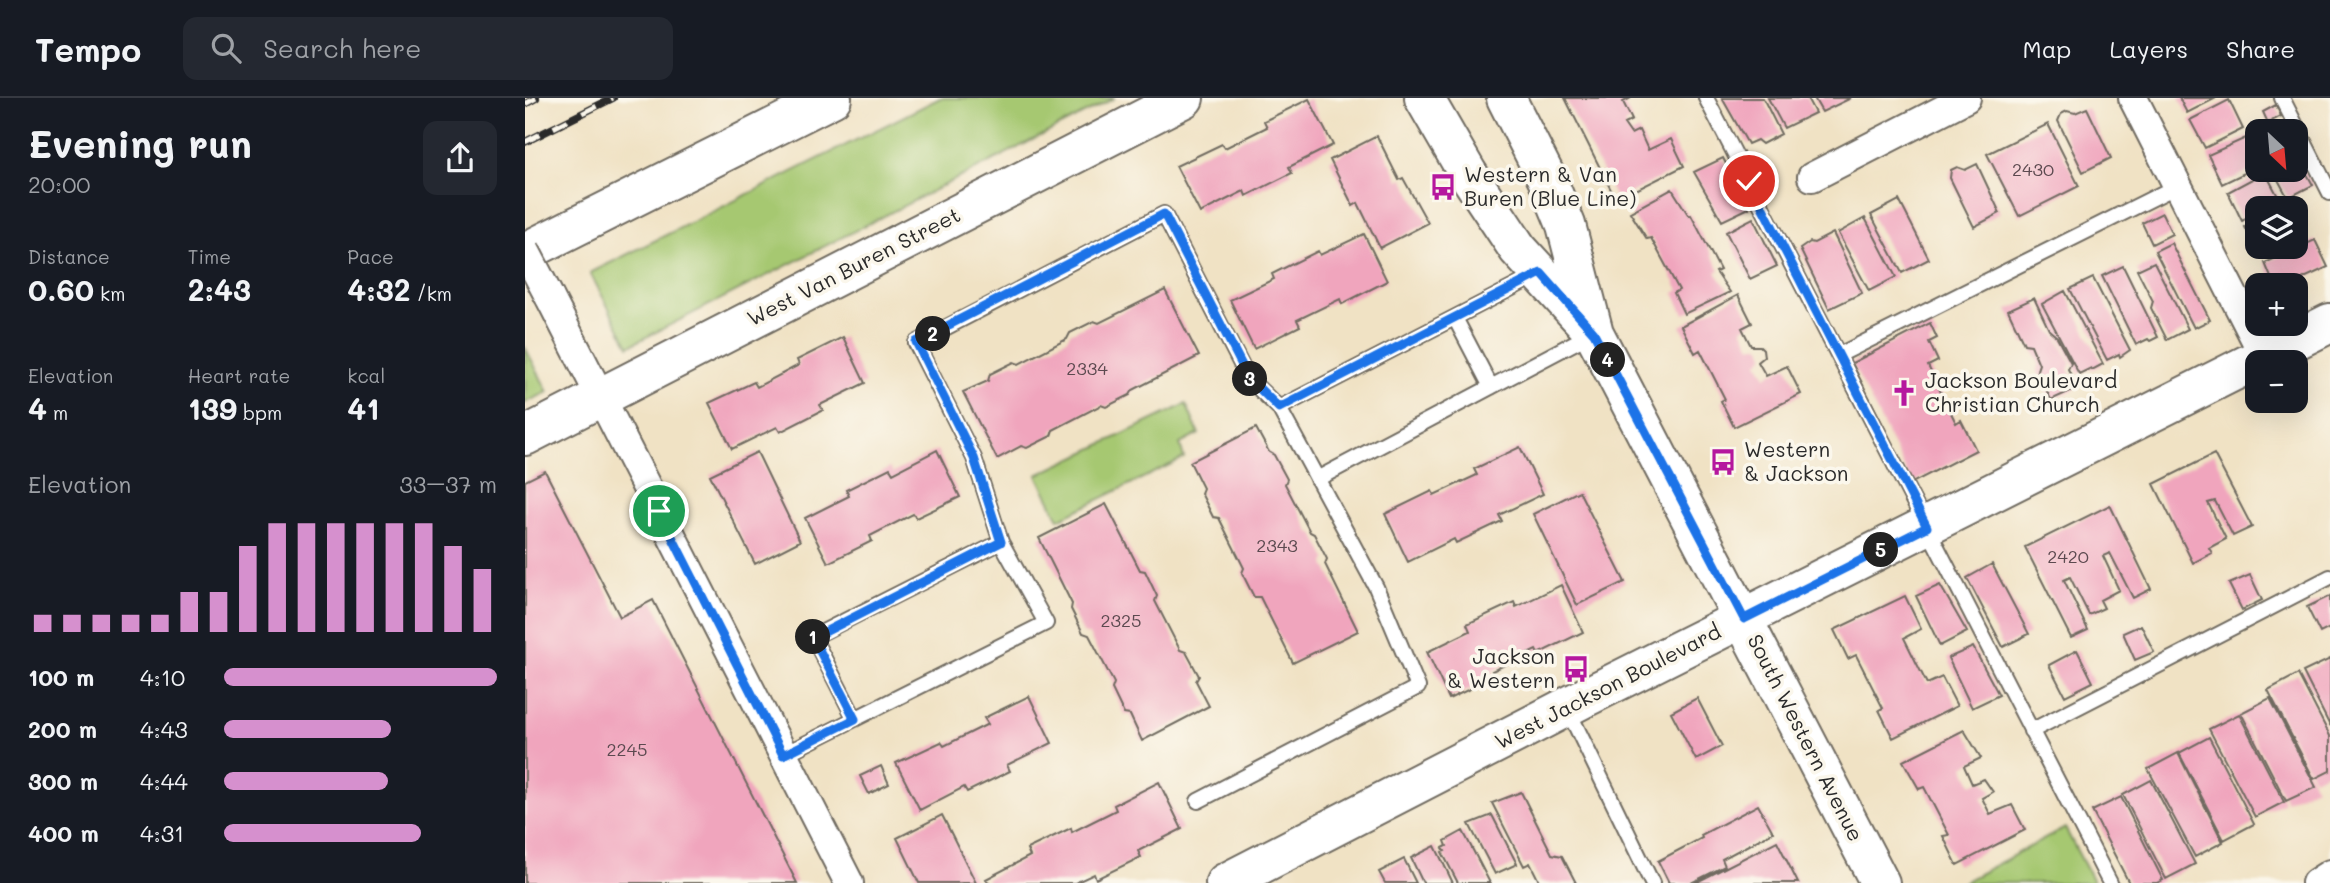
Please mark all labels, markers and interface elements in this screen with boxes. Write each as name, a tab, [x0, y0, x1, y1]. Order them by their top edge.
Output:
search box	[183, 17, 673, 80]
text: Tempo	[35, 27, 141, 70]
icon: search	[207, 29, 245, 67]
text: Search here	[263, 31, 421, 65]
text: Map	[2023, 33, 2071, 64]
text: Layers	[2109, 33, 2188, 64]
text: Share	[2226, 33, 2295, 64]
text: Evening run	[28, 118, 252, 168]
north arrow	[2245, 119, 2308, 182]
map controls	[2245, 119, 2308, 413]
button: share	[423, 121, 497, 195]
pin	[1719, 151, 1779, 211]
house number: 2430	[2012, 157, 2054, 181]
place label: Western & Van Buren (Blue Line)	[1464, 160, 1636, 211]
icon: check	[1730, 162, 1768, 200]
text: 20:00	[28, 169, 91, 199]
bus stop icon: Western & Van Buren (Blue Line)	[1428, 172, 1458, 202]
button: layers	[2245, 196, 2308, 259]
street label: West Van Buren Street	[742, 200, 965, 331]
text: Distance	[28, 244, 110, 269]
text: Time	[188, 244, 231, 269]
text: Pace	[347, 244, 394, 269]
text: 0.60	[28, 269, 94, 309]
text: 2:43	[188, 269, 251, 309]
text: 4:32	[347, 269, 411, 309]
button: +	[2245, 273, 2308, 336]
text: km	[94, 281, 125, 306]
text: /km	[411, 281, 452, 306]
pin: 2	[915, 316, 951, 352]
text: 2	[927, 321, 938, 346]
pin: 4	[1591, 342, 1625, 378]
text: 4	[1601, 347, 1614, 372]
button: −	[2245, 350, 2308, 413]
house number: 2334	[1066, 356, 1108, 380]
pin: 3	[1233, 362, 1267, 396]
text: Elevation	[28, 363, 113, 388]
text: Heart rate	[188, 363, 290, 388]
text: kcal	[347, 363, 385, 388]
text: 3	[1244, 366, 1255, 391]
place label: Jackson Boulevard Christian Church	[1925, 366, 2117, 417]
church icon: Jackson Boulevard Christian Church	[1889, 378, 1919, 408]
text: 4	[28, 388, 47, 428]
text: 139	[188, 388, 237, 428]
text: 41	[347, 388, 380, 428]
text: m	[47, 400, 68, 425]
text: bpm	[237, 400, 282, 425]
place label: Western & Jackson	[1744, 435, 1848, 486]
bus stop icon: Western & Jackson	[1708, 447, 1738, 477]
text: Elevation	[28, 469, 131, 499]
text: 33–37 m	[399, 469, 497, 499]
pin	[629, 481, 689, 541]
icon: arrive	[640, 492, 678, 530]
pin: 5	[1863, 532, 1899, 568]
house number: 2343	[1256, 533, 1298, 557]
text: 5	[1875, 537, 1886, 562]
house number: 2420	[2047, 544, 2089, 568]
house number: 2325	[1100, 608, 1142, 632]
street label: West Jackson Boulevard	[1490, 617, 1725, 754]
pin: 1	[795, 620, 831, 654]
text: 1	[808, 624, 817, 649]
street label: South Western Avenue	[1742, 629, 1870, 845]
place label: Jackson & Western	[1447, 642, 1555, 693]
bus stop icon: Jackson & Western	[1561, 654, 1591, 684]
text: 100 m	[28, 662, 94, 692]
text: 4:10	[140, 662, 185, 692]
text: 200 m	[28, 714, 97, 744]
text: 4:43	[140, 714, 188, 744]
house number: 2245	[606, 737, 648, 761]
text: 300 m	[28, 766, 98, 796]
text: 4:44	[140, 766, 188, 796]
text: 400 m	[28, 818, 99, 848]
text: 4:31	[140, 818, 184, 848]

